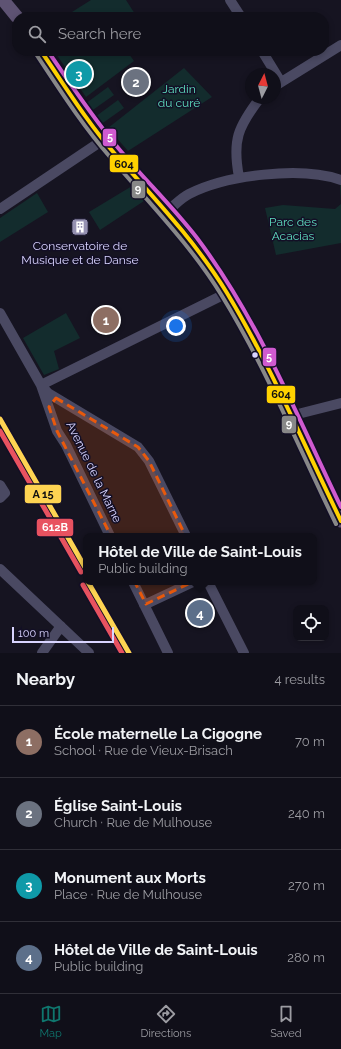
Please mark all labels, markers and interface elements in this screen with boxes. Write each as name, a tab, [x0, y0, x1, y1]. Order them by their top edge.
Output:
search box	[12, 12, 329, 56]
icon: search	[26, 23, 48, 45]
text: Search here	[58, 25, 141, 43]
pin: 3	[66, 59, 92, 89]
pin: 2	[123, 67, 149, 97]
north arrow	[245, 68, 281, 104]
park label: Jardin du curé	[158, 82, 200, 110]
line badge: 5	[102, 128, 117, 147]
text: 5	[107, 131, 113, 144]
line badge: 604	[109, 154, 139, 173]
text: 604	[114, 158, 134, 171]
line badge: 9	[131, 180, 146, 199]
text: 9	[135, 183, 142, 196]
park label: Parc des Acacias	[269, 215, 317, 243]
building icon: Conservatoire de Musique et de Danse	[70, 217, 90, 237]
place label: Conservatoire de Musique et de Danse	[21, 239, 139, 267]
pin: 1	[93, 305, 119, 335]
your location	[166, 316, 186, 336]
line badge: 5	[262, 347, 277, 367]
unlabelled marker	[250, 350, 260, 360]
text: 5	[266, 351, 272, 364]
line badge: 604	[266, 385, 296, 404]
text: 604	[271, 388, 291, 401]
line badge: 9	[281, 415, 297, 434]
text: 9	[286, 418, 293, 431]
street label: Avenue de la Marne	[63, 419, 125, 525]
line badge: A 15	[24, 484, 62, 504]
text: A 15	[32, 488, 54, 501]
line badge: 612B	[36, 518, 74, 537]
text: 612B	[42, 521, 68, 534]
popup	[83, 533, 317, 585]
text: Hôtel de Ville de Saint-Louis	[98, 543, 302, 561]
text: Public building	[98, 561, 188, 576]
pin: 4	[187, 598, 213, 628]
map controls	[293, 605, 329, 641]
button: locate	[293, 605, 329, 641]
scale bar	[12, 625, 114, 644]
text: 100 m	[18, 627, 49, 640]
text: Nearby	[16, 669, 75, 689]
text: 4 results	[274, 672, 325, 687]
text: École maternelle La Cigogne	[54, 725, 262, 743]
text: 1	[26, 734, 32, 749]
text: 70 m	[295, 734, 325, 749]
text: School · Rue de Vieux-Brisach	[54, 743, 233, 758]
text: Église Saint-Louis	[54, 797, 182, 815]
text: 2	[25, 806, 33, 821]
text: 240 m	[288, 806, 325, 821]
text: Church · Rue de Mulhouse	[54, 815, 212, 830]
text: Monument aux Morts	[54, 869, 206, 887]
text: 3	[25, 878, 33, 893]
text: 270 m	[288, 878, 325, 893]
text: Place · Rue de Mulhouse	[54, 887, 202, 902]
text: Hôtel de Ville de Saint-Louis	[54, 941, 258, 959]
text: 4	[25, 950, 33, 965]
text: 280 m	[287, 950, 325, 965]
text: Public building	[54, 959, 143, 974]
tab: Map	[39, 1003, 62, 1040]
tab: Directions	[141, 1003, 191, 1040]
tab: Saved	[270, 1003, 302, 1040]

